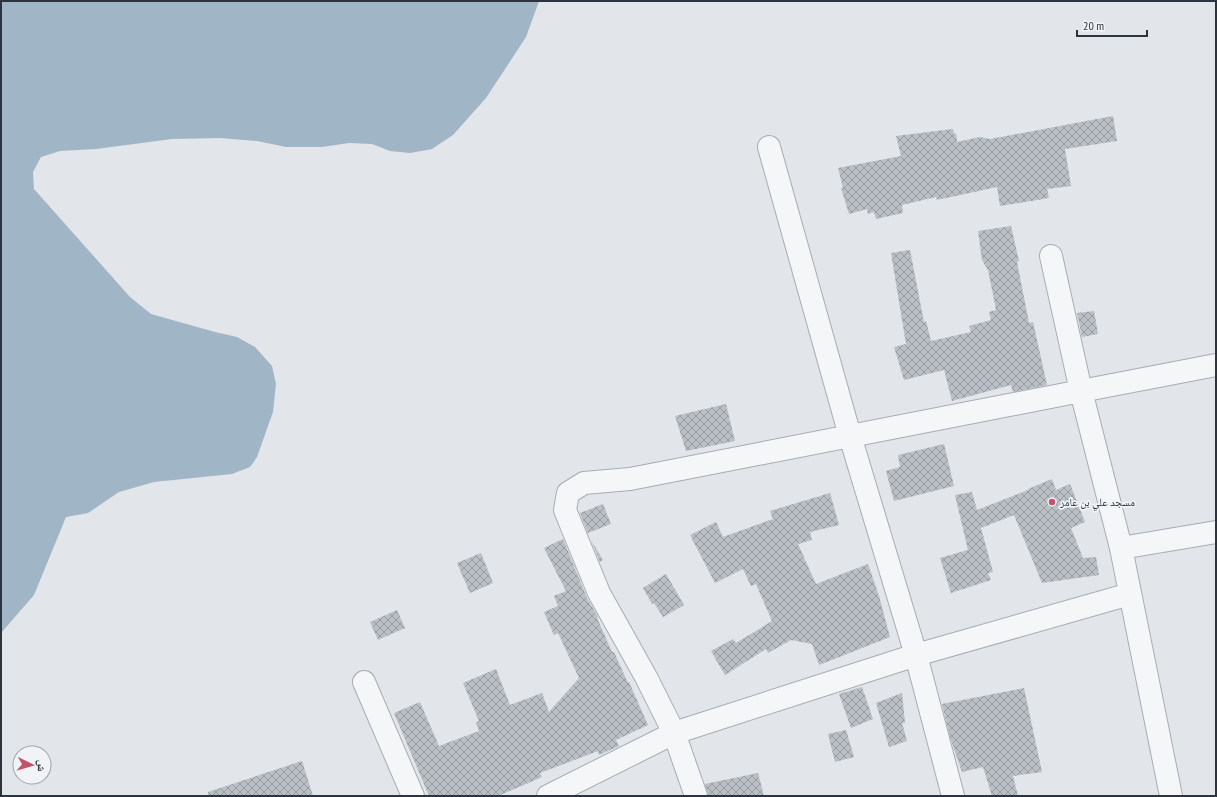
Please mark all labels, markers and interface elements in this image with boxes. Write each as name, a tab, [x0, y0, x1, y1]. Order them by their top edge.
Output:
scale bar	[1077, 12, 1147, 38]
text: 20 m	[1083, 18, 1104, 33]
place label: مسجد علي بن عامر	[1059, 495, 1135, 511]
marker: مسجد علي بن عامر	[1047, 497, 1057, 507]
north arrow	[12, 745, 52, 785]
text: ش	[33, 759, 49, 773]

